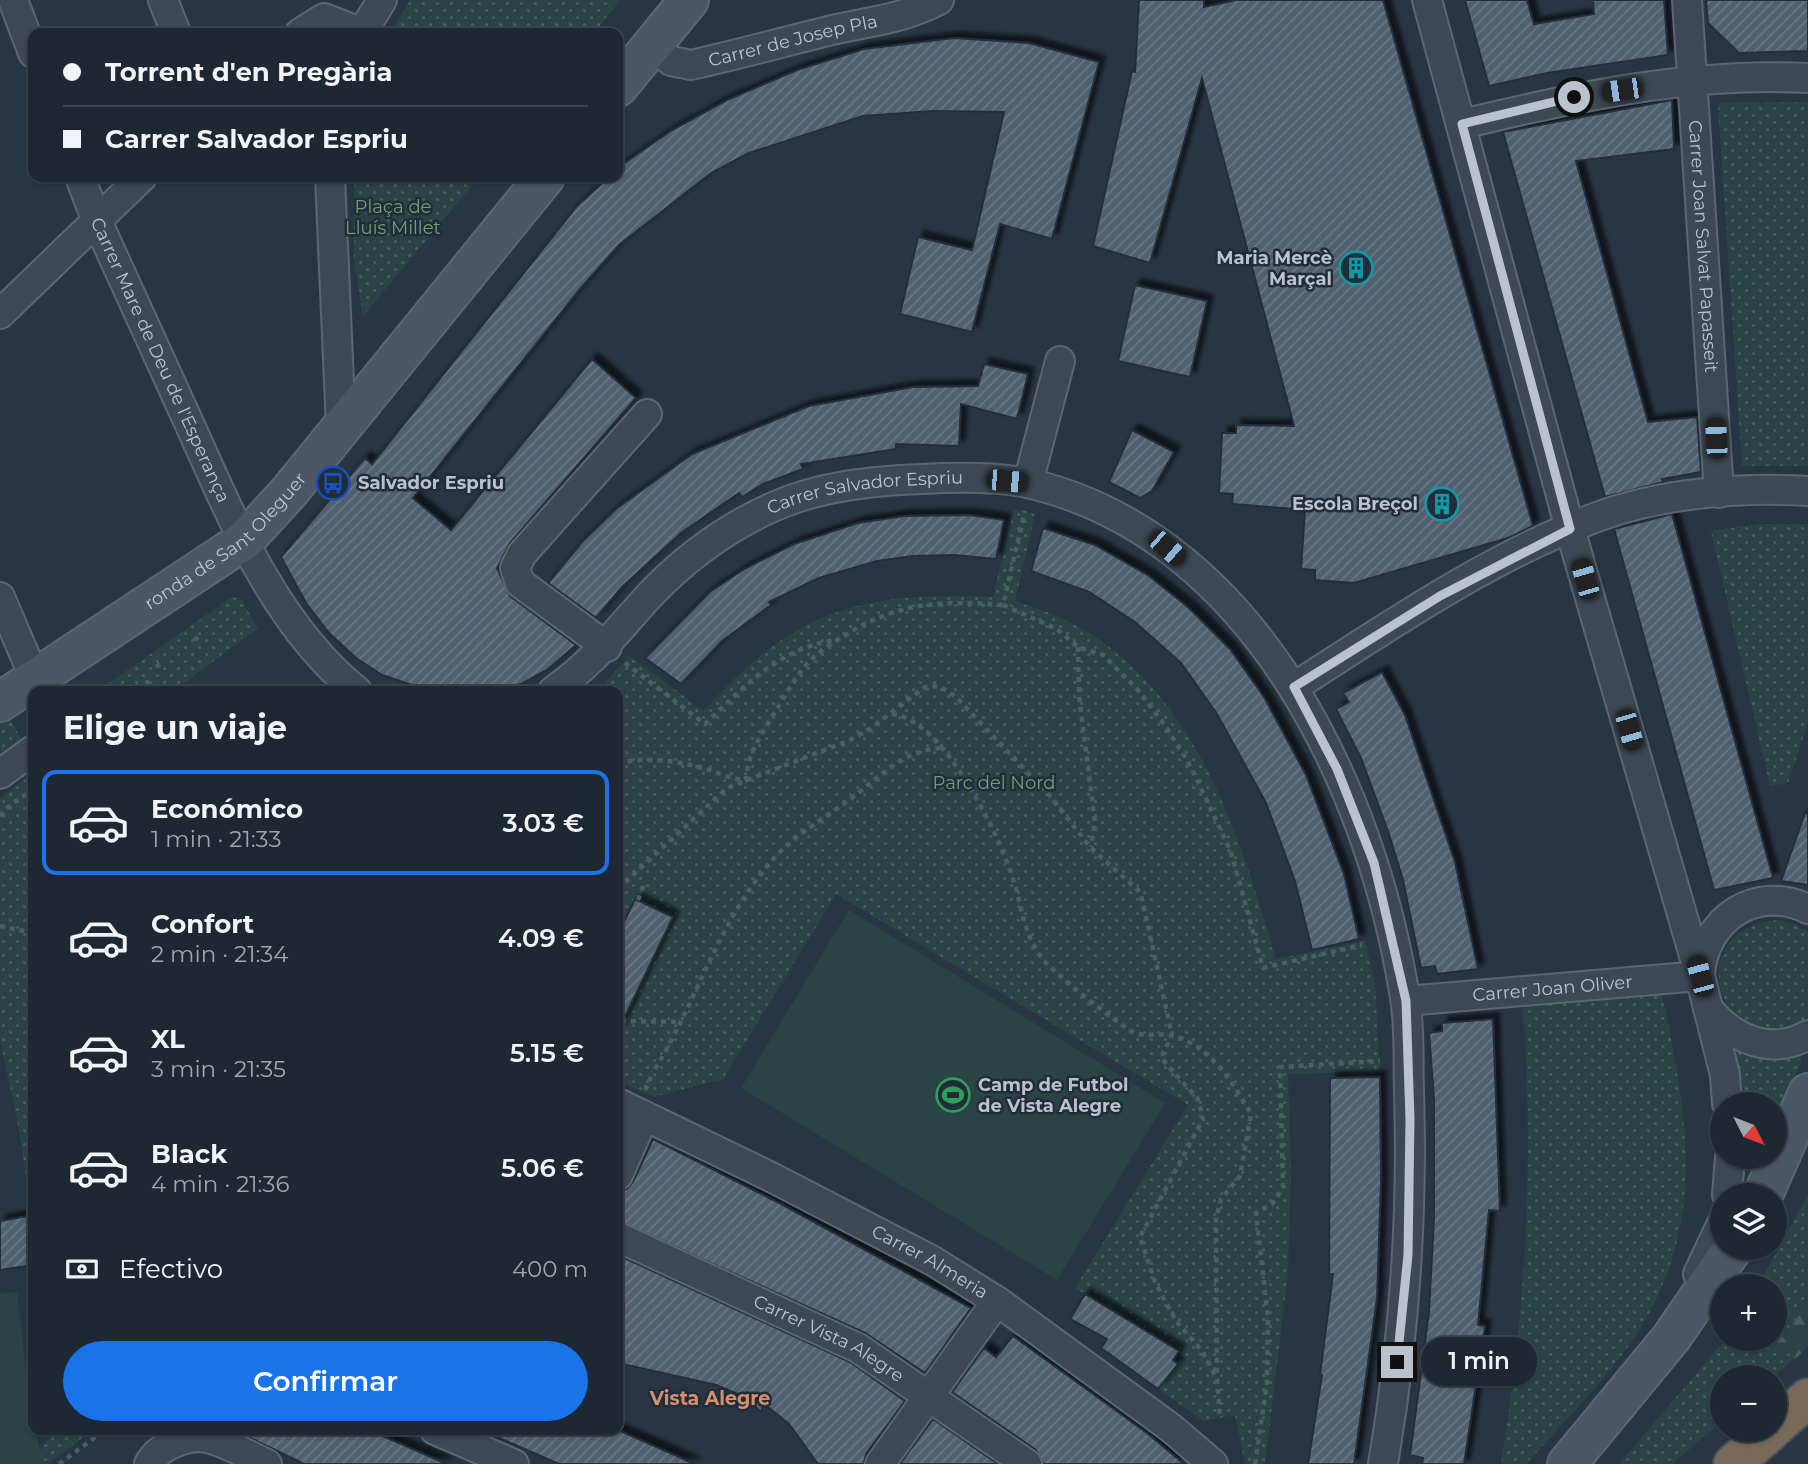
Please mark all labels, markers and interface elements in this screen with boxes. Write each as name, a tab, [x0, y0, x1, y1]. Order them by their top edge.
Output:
street label: Carrer de Josep Pla	[706, 10, 879, 72]
text: Torrent d'en Pregària	[105, 56, 393, 88]
car	[1600, 77, 1645, 103]
route start	[1558, 81, 1590, 113]
street label: Carrer Joan Salvat Papasseit	[1684, 119, 1722, 373]
text: Carrer Salvador Espriu	[105, 123, 408, 155]
park label: Plaça de Lluís Millet	[345, 196, 441, 239]
street label: Carrer Mare de Deu de l'Esperança	[86, 214, 235, 506]
place label: Maria Mercè Marçal	[1216, 247, 1332, 290]
building icon: Maria Mercè Marçal	[1337, 249, 1375, 287]
car	[1705, 416, 1728, 460]
bus stop icon: Salvador Espriu	[314, 464, 352, 502]
street label: Carrer Salvador Espriu	[763, 467, 963, 519]
street label: ronda de Sant Oleguer	[140, 468, 311, 614]
car	[986, 469, 1029, 493]
place label: Salvador Espriu	[358, 472, 504, 494]
building icon: Escola Breçol	[1423, 485, 1461, 523]
place label: Escola Breçol	[1292, 493, 1418, 515]
car	[1145, 526, 1190, 570]
car	[1570, 556, 1601, 602]
car	[1614, 707, 1645, 753]
text: Elige un viaje	[63, 708, 287, 747]
park label: Parc del Nord	[933, 772, 1055, 794]
icon: car	[67, 791, 130, 854]
text: Económico	[151, 793, 303, 825]
text: 3.03 €	[502, 807, 584, 839]
text: 1 min · 21:33	[151, 825, 281, 853]
icon: car	[67, 906, 130, 969]
text: Confort	[151, 908, 254, 940]
text: 4.09 €	[498, 922, 584, 954]
text: 2 min · 21:34	[151, 940, 289, 968]
car	[1685, 953, 1716, 999]
street label: Carrer Joan Oliver	[1472, 971, 1633, 1006]
icon: car	[67, 1021, 130, 1084]
text: XL	[151, 1023, 185, 1055]
text: 5.15 €	[510, 1037, 584, 1069]
text: 3 min · 21:35	[151, 1055, 286, 1083]
place label: Camp de Futbol de Vista Alegre	[978, 1074, 1128, 1117]
sports icon: Camp de Futbol de Vista Alegre	[934, 1076, 972, 1114]
north arrow	[1710, 1092, 1787, 1169]
map controls	[1710, 1092, 1787, 1442]
icon: car	[67, 1136, 130, 1199]
text: Black	[151, 1138, 227, 1170]
text: 5.06 €	[501, 1152, 584, 1184]
text: 4 min · 21:36	[151, 1170, 289, 1198]
button: layers	[1710, 1183, 1787, 1260]
street label: Carrer Almeria	[868, 1220, 992, 1304]
icon: cash	[63, 1250, 101, 1288]
text: Efectivo	[119, 1253, 223, 1285]
text: 400 m	[512, 1255, 588, 1283]
button: +	[1710, 1274, 1787, 1351]
street label: Carrer Vista Alegre	[750, 1290, 908, 1387]
callout: 1 min	[1422, 1338, 1537, 1386]
button: Confirmar	[63, 1341, 588, 1421]
route end	[1381, 1346, 1413, 1378]
text: 1 min	[1448, 1347, 1510, 1375]
button: −	[1710, 1365, 1787, 1442]
district label: Vista Alegre	[649, 1387, 770, 1410]

